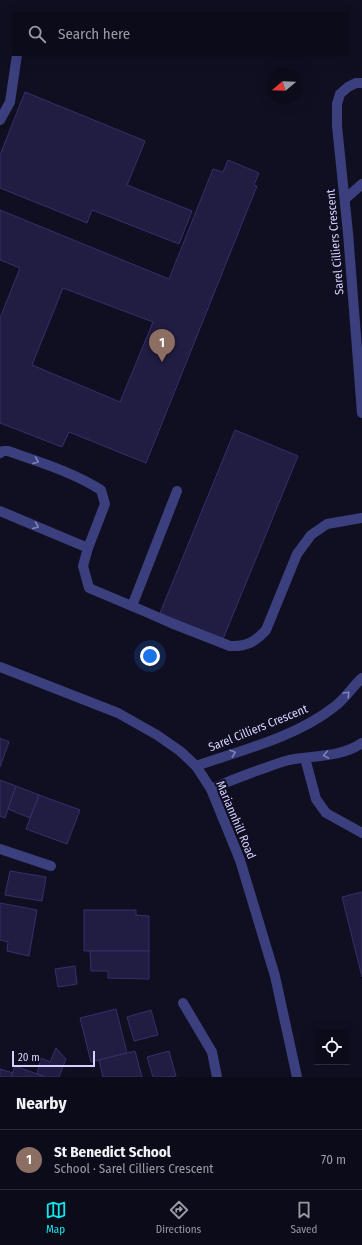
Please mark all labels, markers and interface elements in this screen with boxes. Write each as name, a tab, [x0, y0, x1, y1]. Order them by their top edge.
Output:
search box	[12, 12, 350, 56]
icon: search	[26, 23, 48, 45]
text: Search here	[58, 25, 130, 43]
north arrow	[266, 68, 302, 104]
street label: Sarel Cilliers Crescent	[323, 189, 347, 295]
pin: 1	[149, 329, 175, 362]
one-way arrow	[32, 457, 39, 465]
one-way arrow	[32, 521, 39, 529]
your location	[140, 646, 160, 666]
one-way arrow	[342, 691, 349, 698]
street label: Sarel Cilliers Crescent	[206, 702, 310, 754]
one-way arrow	[230, 749, 237, 758]
one-way arrow	[323, 751, 329, 759]
street label: Mariannhill Road	[213, 779, 259, 861]
map controls	[314, 1029, 350, 1065]
button: locate	[314, 1029, 350, 1065]
scale bar	[12, 1049, 95, 1068]
text: 20 m	[18, 1051, 40, 1064]
text: Nearby	[16, 1093, 67, 1114]
text: St Benedict School	[54, 1143, 171, 1161]
text: 1	[26, 1152, 32, 1167]
text: 70 m	[321, 1152, 346, 1167]
text: School · Sarel Cilliers Crescent	[54, 1161, 214, 1176]
tab: Map	[45, 1199, 67, 1236]
tab: Directions	[156, 1199, 201, 1236]
tab: Saved	[291, 1199, 317, 1236]

